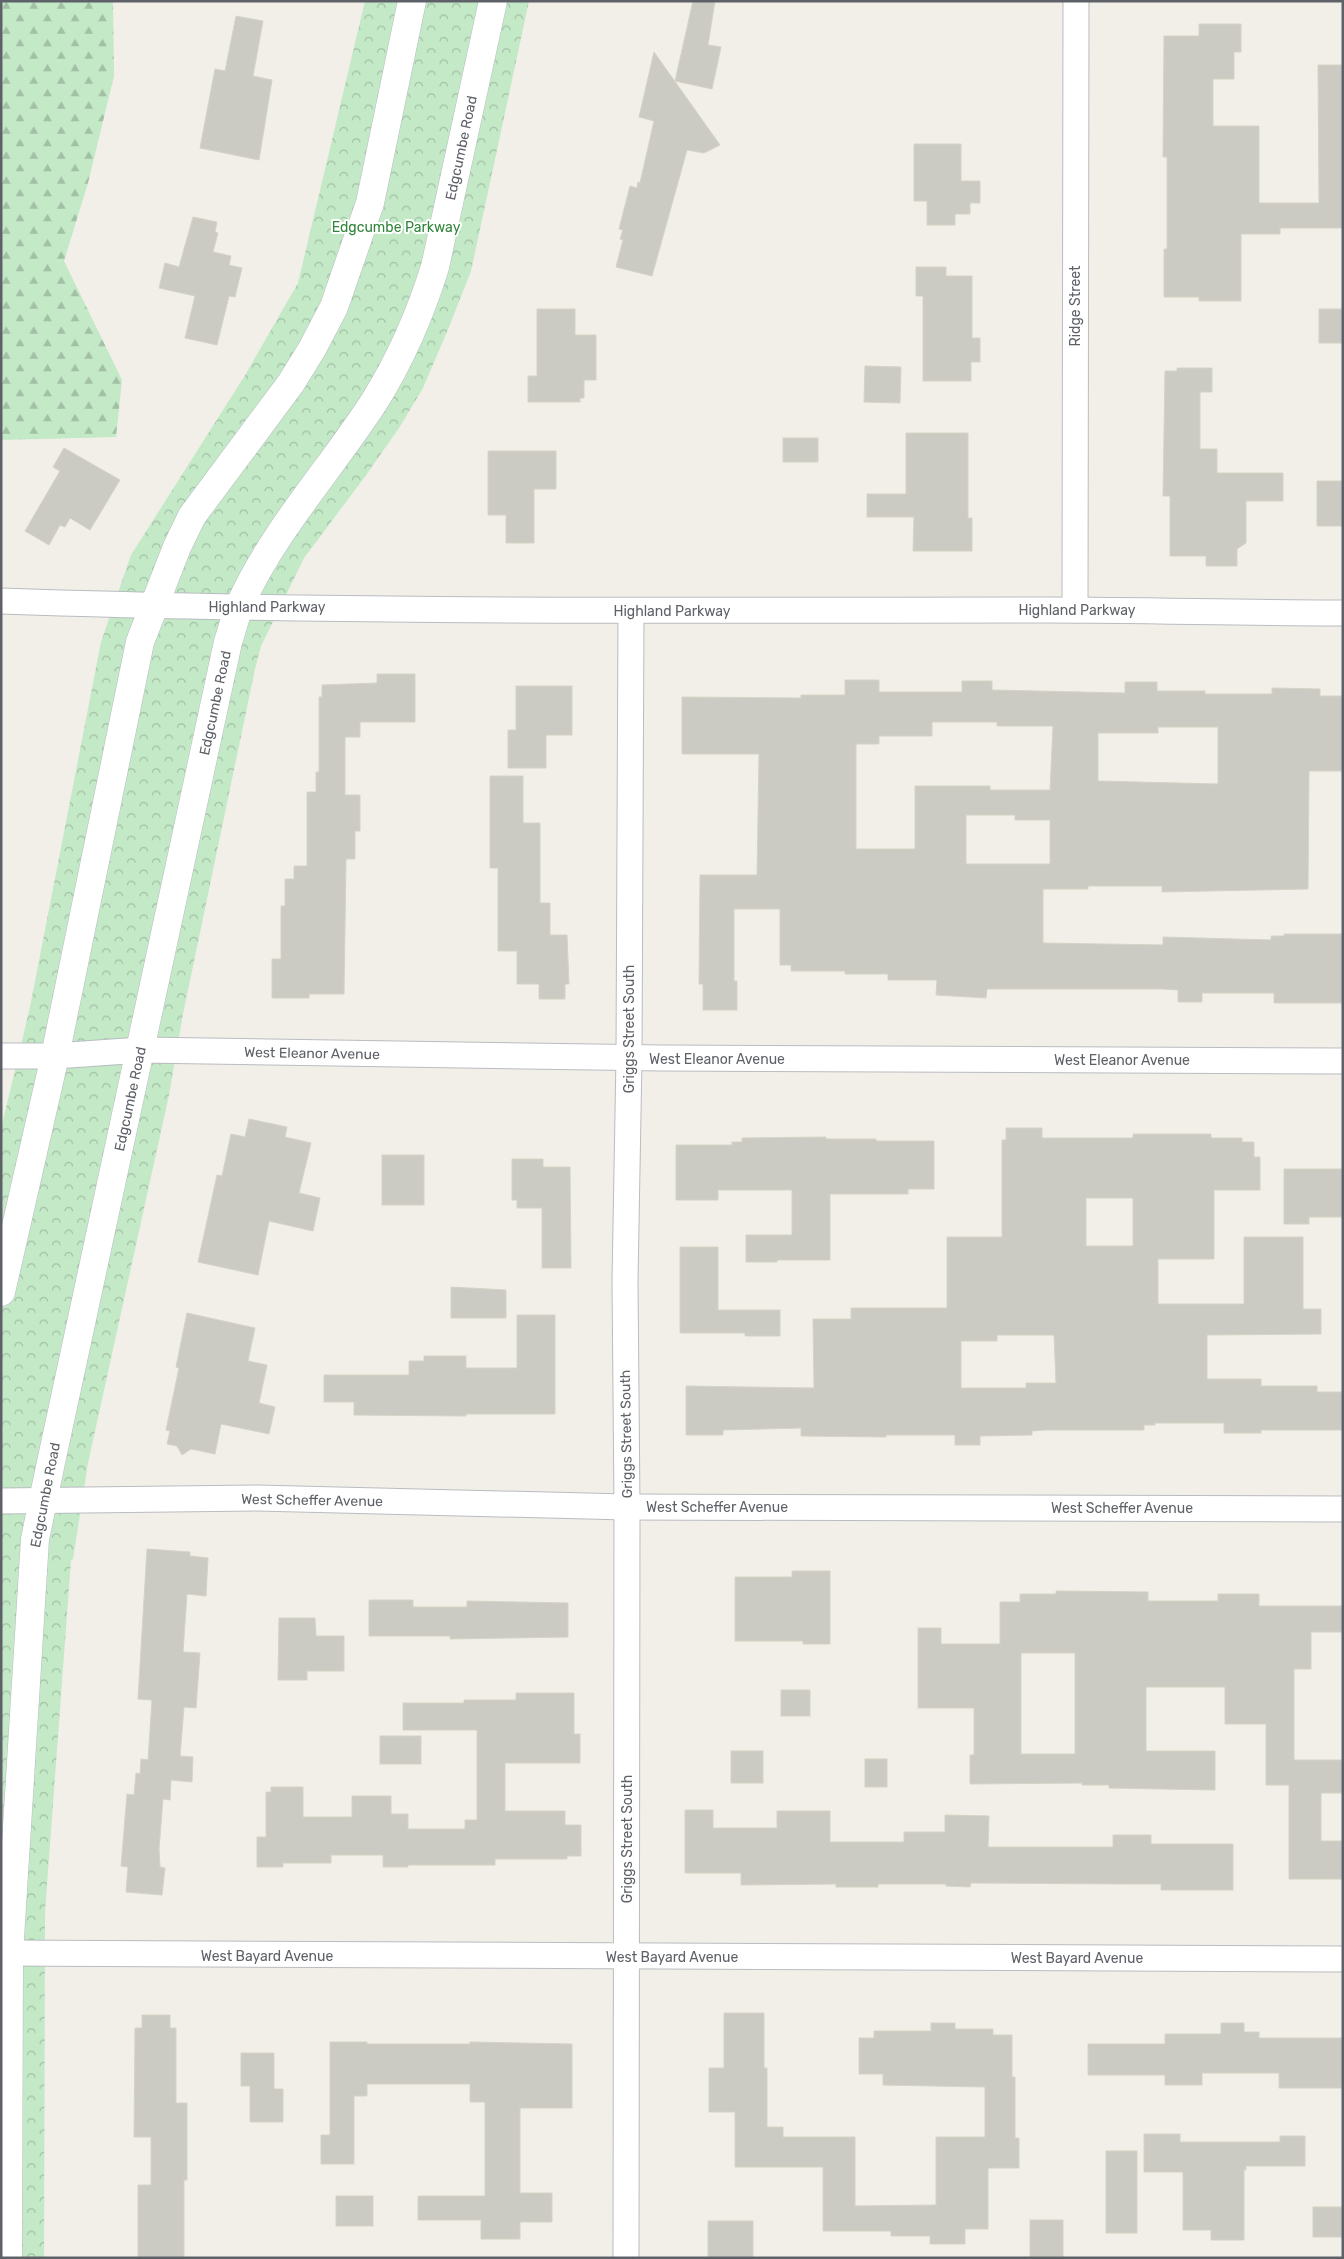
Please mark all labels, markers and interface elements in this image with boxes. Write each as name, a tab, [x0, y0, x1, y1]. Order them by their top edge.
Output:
street label: Edgcumbe Road	[442, 94, 481, 202]
park label: Edgcumbe Parkway	[332, 219, 461, 236]
street label: Ridge Street	[1067, 265, 1084, 347]
street label: Highland Parkway	[208, 599, 326, 616]
street label: Highland Parkway	[1018, 602, 1136, 619]
street label: Highland Parkway	[613, 603, 731, 620]
street label: Edgcumbe Road	[196, 649, 235, 757]
street label: Griggs Street South	[621, 965, 638, 1093]
street label: West Eleanor Avenue	[244, 1044, 380, 1063]
street label: Edgcumbe Road	[111, 1045, 150, 1153]
street label: West Eleanor Avenue	[649, 1051, 785, 1068]
street label: West Eleanor Avenue	[1054, 1052, 1190, 1069]
street label: Griggs Street South	[617, 1370, 636, 1498]
street label: Edgcumbe Road	[27, 1441, 64, 1549]
street label: West Scheffer Avenue	[241, 1491, 383, 1510]
street label: West Scheffer Avenue	[646, 1499, 788, 1516]
street label: West Scheffer Avenue	[1051, 1500, 1193, 1517]
street label: Griggs Street South	[619, 1775, 636, 1903]
street label: West Bayard Avenue	[201, 1948, 333, 1965]
street label: West Bayard Avenue	[606, 1949, 738, 1966]
street label: West Bayard Avenue	[1011, 1950, 1143, 1967]

